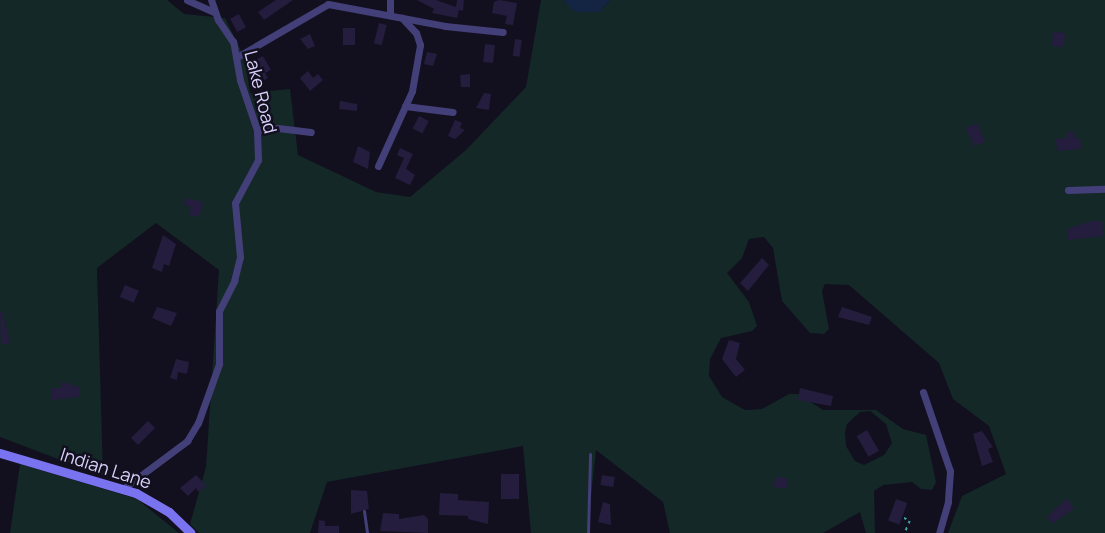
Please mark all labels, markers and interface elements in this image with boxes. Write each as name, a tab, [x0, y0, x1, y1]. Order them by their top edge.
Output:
street label: Lake Road	[240, 48, 282, 136]
street label: Indian Lane	[58, 443, 154, 493]

